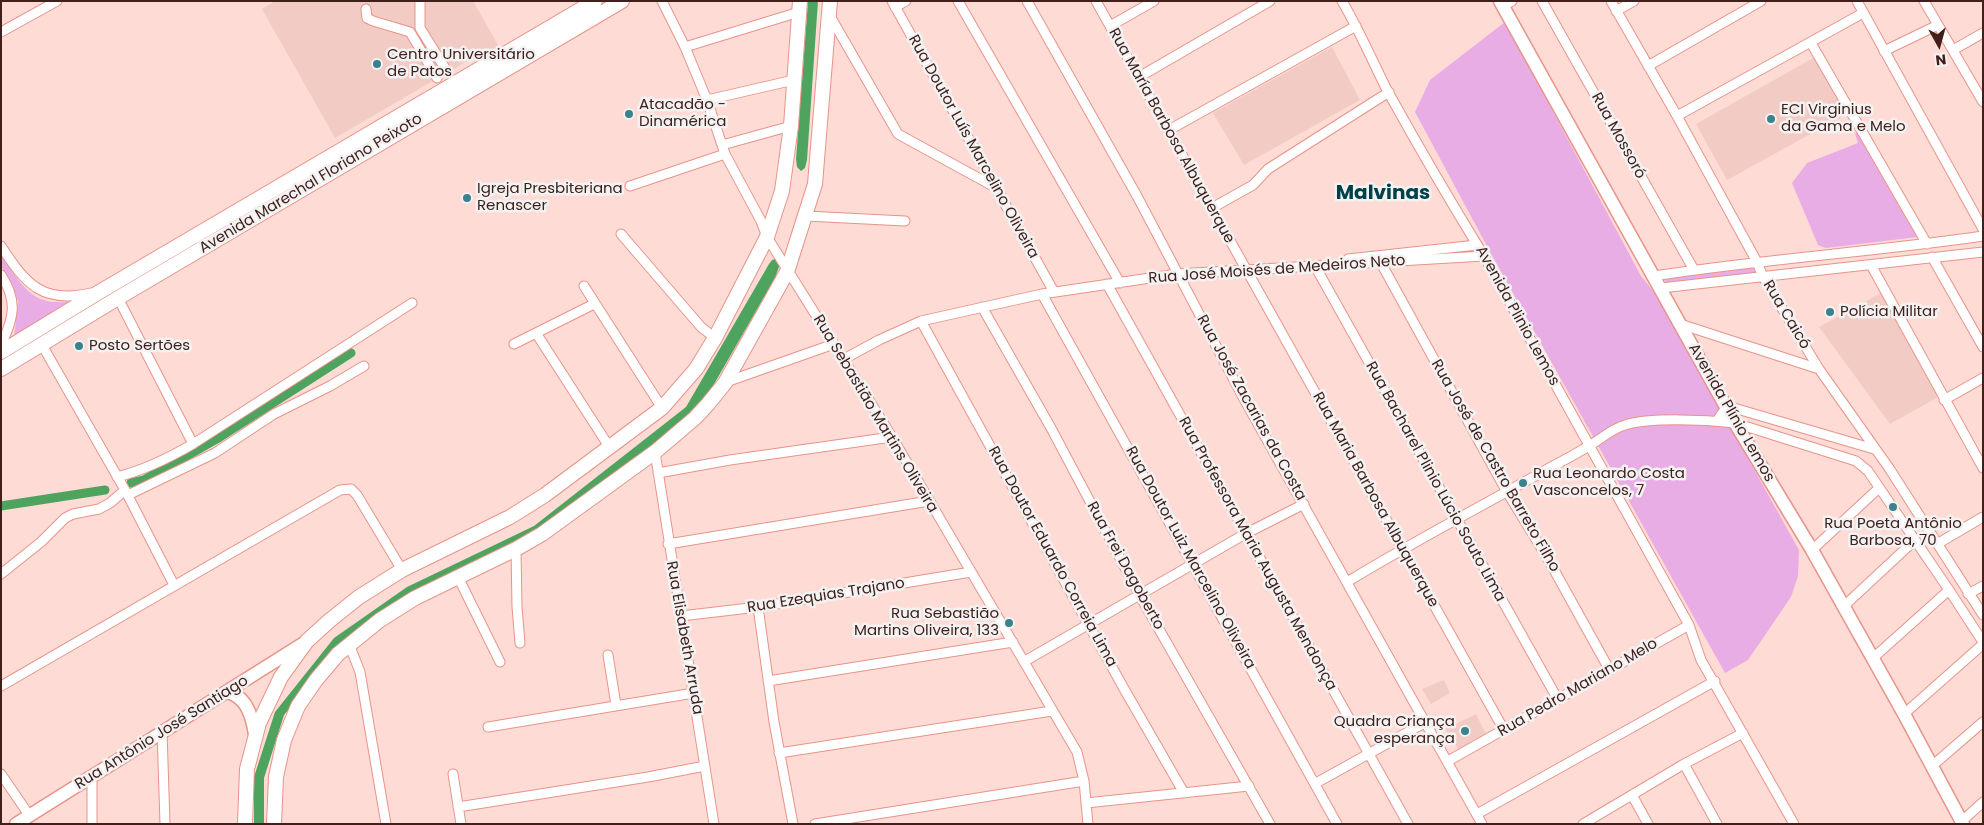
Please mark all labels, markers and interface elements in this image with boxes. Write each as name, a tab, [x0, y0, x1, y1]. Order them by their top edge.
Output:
north arrow	[1914, 20, 1964, 70]
street label: Rua María Barbosa Albuquerque	[1104, 25, 1238, 247]
street label: Rua Doutor Luís Marcelino Oliveira	[904, 32, 1042, 262]
place label: Centro Universitário de Patos	[387, 46, 535, 81]
text: N	[1934, 49, 1947, 70]
marker: Centro Universitário de Patos	[371, 58, 383, 70]
street label: Rua Mossoró	[1587, 90, 1649, 182]
place label: Atacadão - Dinamérica	[639, 96, 726, 131]
place label: ECI Virginius da Gama e Melo	[1781, 101, 1905, 136]
marker: Atacadão - Dinamérica	[623, 108, 635, 120]
street label: Avenida Marechal Floriano Peixoto	[196, 110, 426, 258]
marker: ECI Virginius da Gama e Melo	[1765, 113, 1777, 125]
place label: Igreja Presbiteriana Renascer	[477, 180, 623, 215]
district label: Malvinas	[1336, 182, 1430, 206]
marker: Igreja Presbiteriana Renascer	[461, 192, 473, 204]
street label: Avenida Plinio Lemos	[1471, 243, 1563, 389]
street label: Rua José Moisés de Medeiros Neto	[1148, 252, 1406, 288]
street label: Rua Caicó	[1758, 277, 1814, 353]
place label: Polícia Militar	[1840, 303, 1938, 321]
marker: Polícia Militar	[1824, 306, 1836, 318]
street label: Rua Sebastião Martins Oliveira	[809, 312, 941, 516]
street label: Rua José Zacarias da Costa	[1192, 312, 1310, 504]
place label: Posto Sertões	[89, 337, 190, 355]
marker: Posto Sertões	[73, 340, 85, 352]
street label: Avenida Plínio Lemos	[1684, 341, 1778, 485]
street label: Rua José de Castro Barreto Filho	[1427, 357, 1563, 575]
street label: Rua Bacharel Plinio Lúcio Souto Lima	[1361, 359, 1509, 605]
street label: Rua Maria Barbosa Albuquerque	[1308, 389, 1442, 611]
street label: Rua Professora Maria Augusta Mendonça	[1174, 414, 1340, 694]
street label: Rua Doutor Luiz Marcelino Oliveira	[1121, 443, 1259, 673]
street label: Rua Doutor Eduardo Correia Lima	[984, 444, 1120, 670]
place label: Rua Leonardo Costa Vasconcelos, 7	[1533, 465, 1685, 500]
marker: Rua Leonardo Costa Vasconcelos, 7	[1517, 477, 1529, 489]
street label: Rua Frei Dagoberto	[1082, 499, 1168, 633]
marker: Rua Poeta Antônio Barbosa, 70	[1887, 501, 1899, 513]
place label: Rua Poeta Antônio Barbosa, 70	[1824, 515, 1962, 550]
street label: Rua Elisabeth Arruda	[662, 560, 706, 716]
street label: Rua Ezequias Trajano	[746, 575, 906, 617]
place label: Rua Sebastião Martins Oliveira, 133	[854, 605, 999, 640]
marker: Rua Sebastião Martins Oliveira, 133	[1003, 617, 1015, 629]
street label: Rua Pedro Mariano Melo	[1495, 635, 1661, 741]
street label: Rua Antônio José Santiago	[72, 672, 252, 794]
place label: Quadra Criança esperança	[1334, 713, 1455, 748]
marker: Quadra Criança esperança	[1459, 725, 1471, 737]

